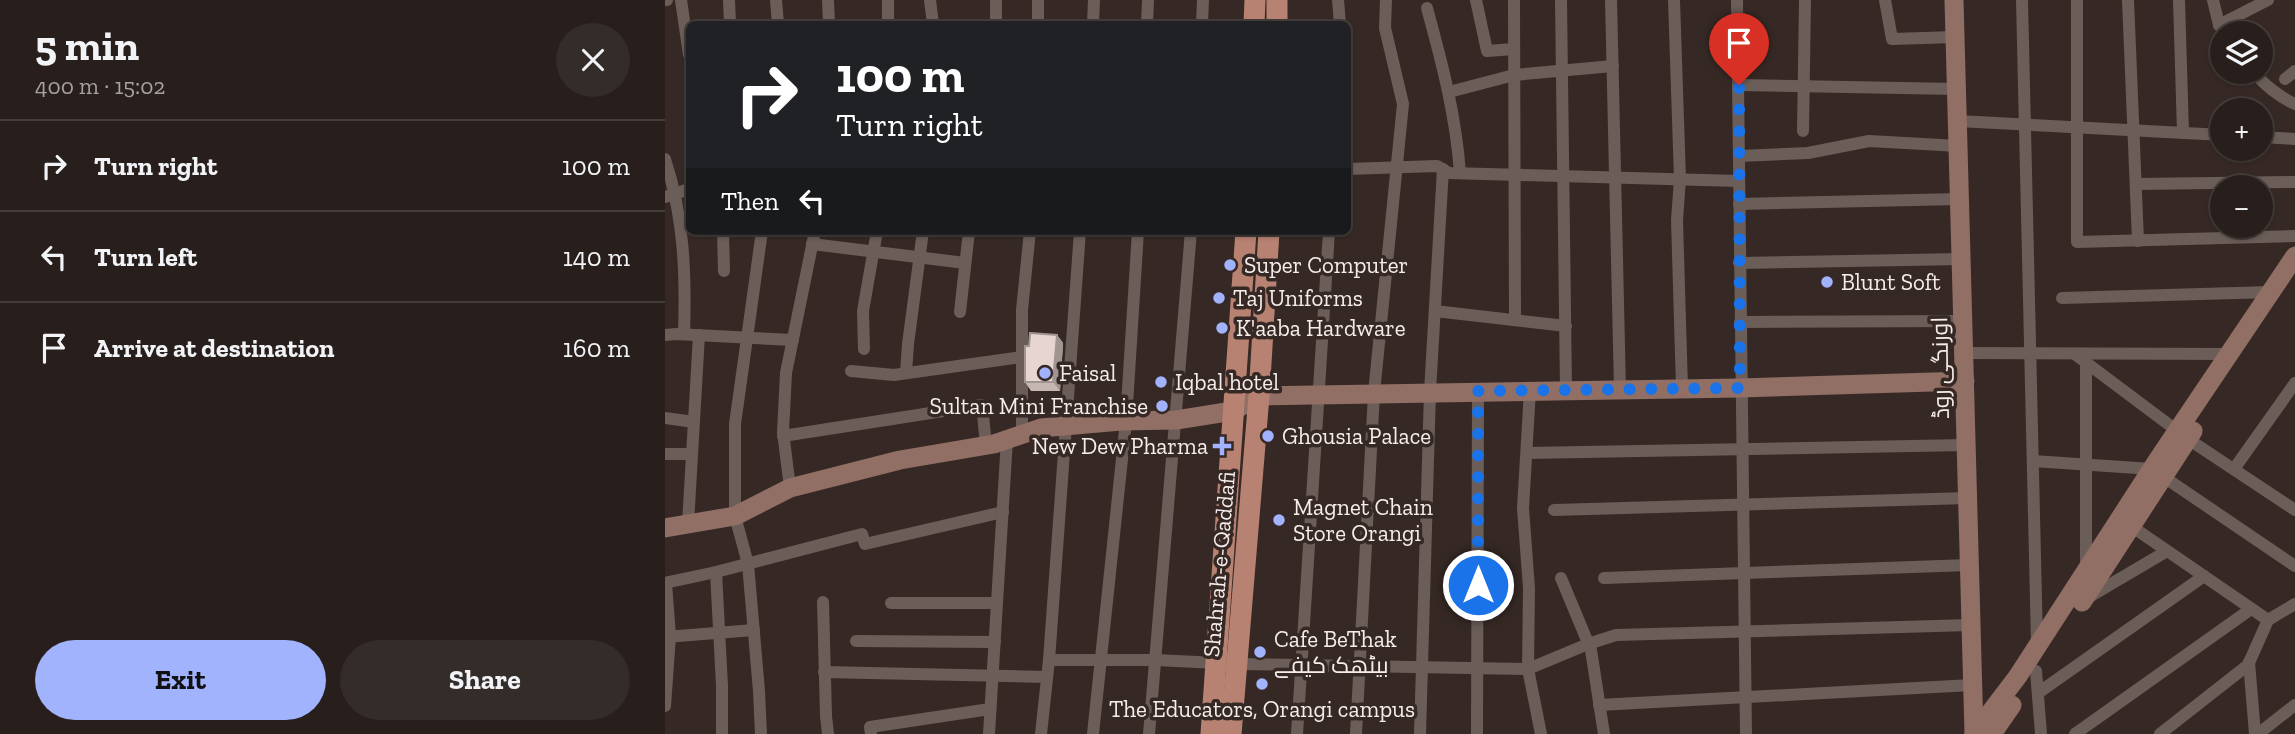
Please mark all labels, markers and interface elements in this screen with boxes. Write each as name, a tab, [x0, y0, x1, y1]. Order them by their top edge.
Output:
pin	[1709, 13, 1769, 85]
text: 5 min	[35, 20, 139, 71]
map controls	[2210, 21, 2273, 238]
button: layers	[2210, 21, 2273, 84]
button: close	[556, 23, 630, 97]
icon: arrive	[1720, 24, 1758, 62]
text: 100 m	[836, 46, 964, 105]
icon: right	[721, 49, 812, 140]
text: 400 m · 15:02	[35, 72, 165, 100]
button: +	[2210, 98, 2273, 161]
text: Turn right	[836, 106, 983, 144]
icon: right	[35, 147, 73, 185]
text: Turn right	[94, 150, 217, 182]
text: 100 m	[562, 150, 630, 182]
button: −	[2210, 175, 2273, 238]
icon: left	[793, 182, 831, 220]
text: Then	[721, 185, 779, 217]
icon: left	[35, 238, 73, 276]
text: Turn left	[94, 241, 197, 273]
text: 140 m	[563, 241, 630, 273]
place label: Super Computer	[1244, 251, 1408, 279]
marker: Super Computer	[1222, 257, 1238, 273]
place label: Blunt Soft	[1841, 268, 1941, 296]
marker: Blunt Soft	[1819, 274, 1835, 290]
place label: Taj Uniforms	[1233, 284, 1363, 312]
marker: Taj Uniforms	[1211, 290, 1227, 306]
place label: K'aaba Hardware	[1236, 314, 1406, 342]
street label: اورنگی روڈ	[1925, 317, 1955, 419]
marker: K'aaba Hardware	[1214, 320, 1230, 336]
icon: arrive	[35, 329, 73, 367]
text: Arrive at destination	[94, 332, 334, 364]
text: 160 m	[563, 332, 630, 364]
place label: Faisal	[1059, 359, 1116, 387]
marker: Faisal	[1037, 365, 1053, 381]
place label: Iqbal hotel	[1175, 368, 1279, 396]
marker: Iqbal hotel	[1153, 374, 1169, 390]
place label: Sultan Mini Franchise	[930, 392, 1148, 420]
marker: Sultan Mini Franchise	[1154, 398, 1170, 414]
place label: Ghousia Palace	[1282, 422, 1431, 450]
marker: Ghousia Palace	[1260, 428, 1276, 444]
place label: New Dew Pharma	[1032, 432, 1208, 460]
marker: New Dew Pharma	[1214, 438, 1230, 454]
street label: Shahrah-e-Qaddafi	[1197, 470, 1241, 658]
place label: Magnet Chain Store Orangi	[1293, 493, 1433, 547]
marker: Magnet Chain Store Orangi	[1271, 512, 1287, 528]
position arrow	[1441, 548, 1515, 622]
place label: Cafe BeThak بیٹھک کیفے	[1274, 625, 1397, 679]
button: Exit	[35, 640, 326, 720]
button: Share	[340, 640, 630, 720]
marker: Cafe BeThak بیٹھک کیفے	[1252, 644, 1268, 660]
marker: The Educators, Orangi campus	[1254, 676, 1270, 692]
place label: The Educators, Orangi campus	[1109, 695, 1415, 723]

